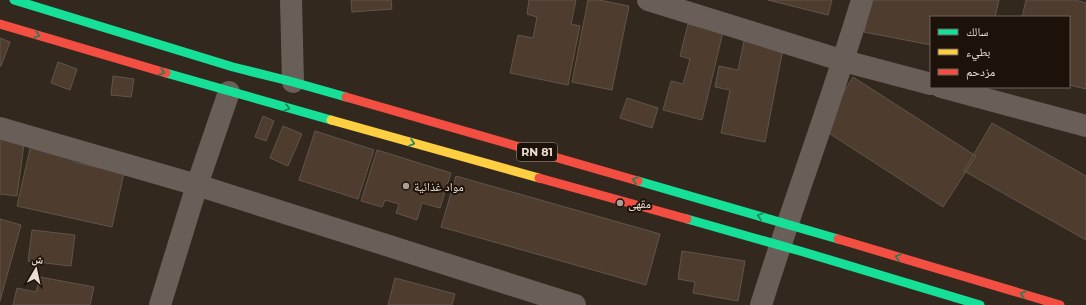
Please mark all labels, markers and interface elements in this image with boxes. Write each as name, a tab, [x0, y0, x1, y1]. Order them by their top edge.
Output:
legend	[930, 16, 1070, 88]
text: سالك	[966, 24, 988, 39]
one-way arrow	[34, 30, 41, 39]
text: بطيء	[966, 44, 990, 62]
text: مزدحم	[966, 64, 995, 80]
one-way arrow	[158, 67, 165, 76]
one-way arrow	[283, 103, 290, 112]
one-way arrow	[408, 138, 415, 147]
road number: RN 81	[517, 143, 557, 161]
one-way arrow	[632, 176, 639, 185]
place label: مواد غذائية	[414, 179, 464, 194]
marker: مواد غذائية	[401, 181, 411, 191]
place label: مقهى	[628, 196, 651, 211]
marker: مقهى	[615, 198, 625, 208]
one-way arrow	[757, 212, 764, 221]
north arrow	[16, 249, 56, 289]
text: ش	[31, 251, 45, 268]
one-way arrow	[895, 253, 902, 262]
one-way arrow	[1020, 290, 1027, 299]

